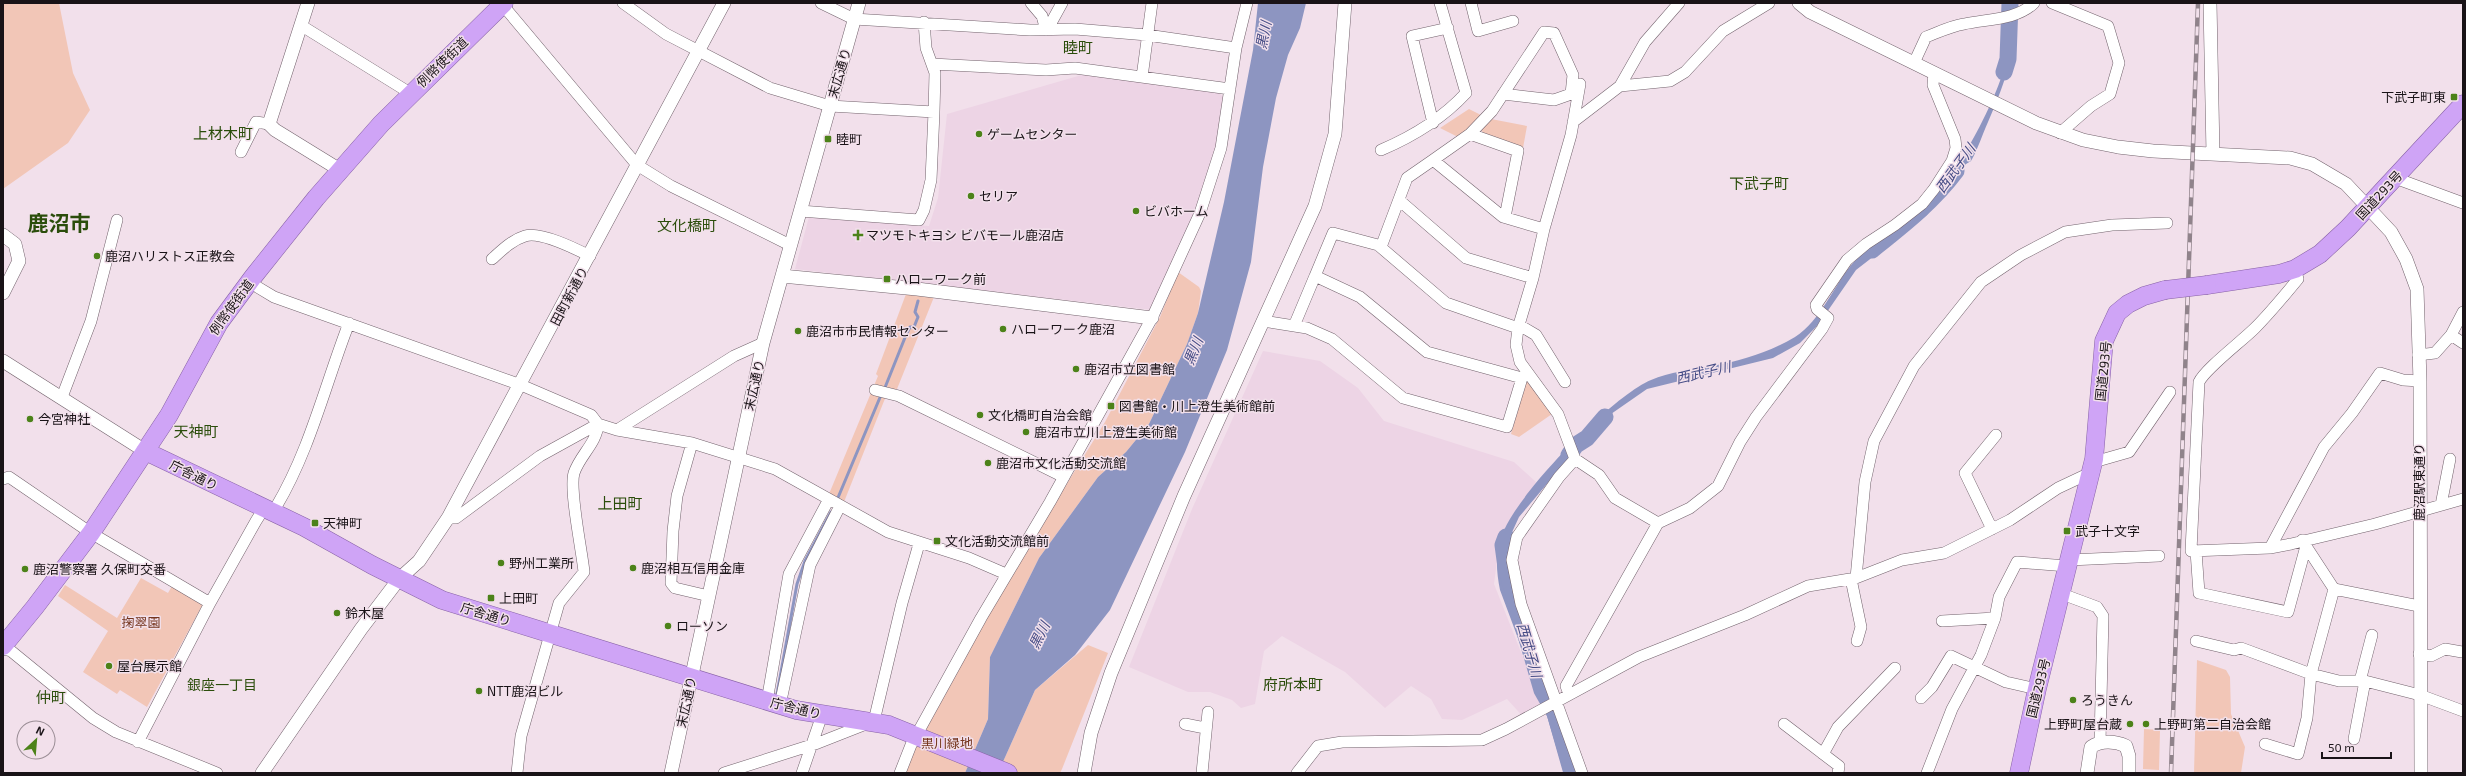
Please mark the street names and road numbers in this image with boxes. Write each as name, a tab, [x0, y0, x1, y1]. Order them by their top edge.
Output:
street label: 例幣使街道	[413, 34, 471, 90]
street label: 末広通り	[824, 46, 854, 100]
street label: 国道293号	[2352, 167, 2406, 223]
street label: 田町新通り	[547, 264, 591, 328]
street label: 例幣使街道	[205, 276, 257, 338]
street label: 国道293号	[2092, 340, 2114, 402]
street label: 末広通り	[740, 358, 768, 412]
street label: 鹿沼駅東通り	[2411, 443, 2427, 521]
street label: 庁舎通り	[167, 456, 221, 494]
street label: 庁舎通り	[459, 599, 513, 629]
street label: 国道293号	[2023, 656, 2053, 720]
street label: 末広通り	[673, 675, 699, 729]
street label: 庁舎通り	[769, 694, 823, 722]

